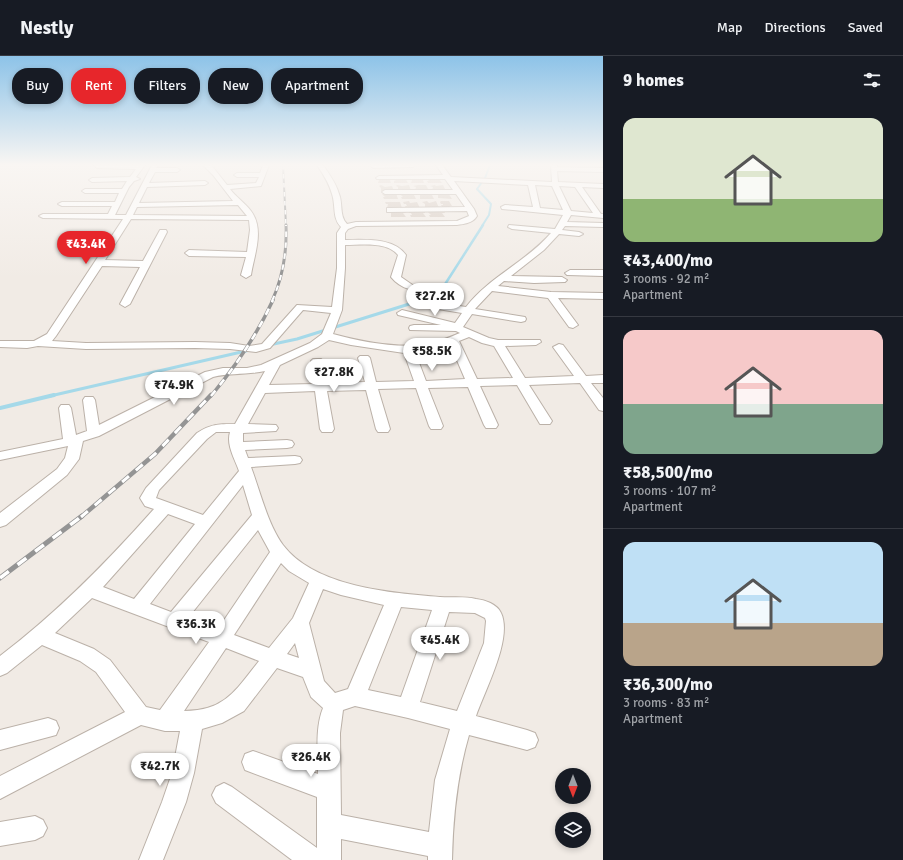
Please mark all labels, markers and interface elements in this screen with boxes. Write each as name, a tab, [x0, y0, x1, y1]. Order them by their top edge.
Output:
text: Nestly	[20, 16, 73, 40]
text: Map	[717, 19, 743, 36]
text: Directions	[765, 19, 826, 36]
text: Saved	[848, 19, 883, 36]
chip: Buy	[12, 68, 63, 104]
chip: Rent	[71, 68, 126, 104]
chip: Filters	[134, 68, 200, 104]
chip: New	[208, 68, 263, 104]
chip: Apartment	[271, 68, 363, 104]
icon: filters	[861, 69, 883, 91]
text: 9 homes	[623, 70, 684, 91]
icon: home	[717, 144, 789, 216]
pin: ₹43.4K	[53, 231, 119, 265]
text: ₹43.4K	[66, 236, 106, 252]
text: ₹43,400/mo	[623, 250, 713, 271]
text: 3 rooms · 92 m²	[623, 271, 709, 287]
pin: ₹27.2K	[402, 283, 468, 317]
text: Apartment	[623, 287, 683, 303]
text: ₹27.2K	[415, 288, 455, 304]
pin: ₹58.5K	[399, 338, 465, 372]
text: ₹58.5K	[412, 343, 452, 359]
icon: home	[717, 356, 789, 428]
pin: ₹27.8K	[301, 359, 367, 393]
text: ₹27.8K	[314, 364, 354, 380]
pin: ₹74.9K	[141, 372, 207, 406]
text: ₹74.9K	[154, 377, 194, 393]
text: ₹58,500/mo	[623, 462, 713, 483]
text: 3 rooms · 107 m²	[623, 483, 716, 499]
text: Apartment	[623, 499, 683, 515]
icon: home	[717, 568, 789, 640]
pin: ₹36.3K	[163, 611, 229, 645]
text: ₹36.3K	[176, 616, 216, 632]
pin: ₹45.4K	[407, 627, 473, 661]
text: ₹45.4K	[420, 632, 460, 648]
text: ₹36,300/mo	[623, 674, 713, 695]
text: 3 rooms · 83 m²	[623, 695, 709, 711]
text: Apartment	[623, 711, 683, 727]
pin: ₹26.4K	[278, 744, 344, 778]
text: ₹26.4K	[291, 749, 331, 765]
pin: ₹42.7K	[127, 753, 193, 787]
text: ₹42.7K	[140, 758, 180, 774]
north arrow	[555, 768, 591, 804]
map controls	[555, 768, 591, 848]
button: layers	[555, 812, 591, 848]

